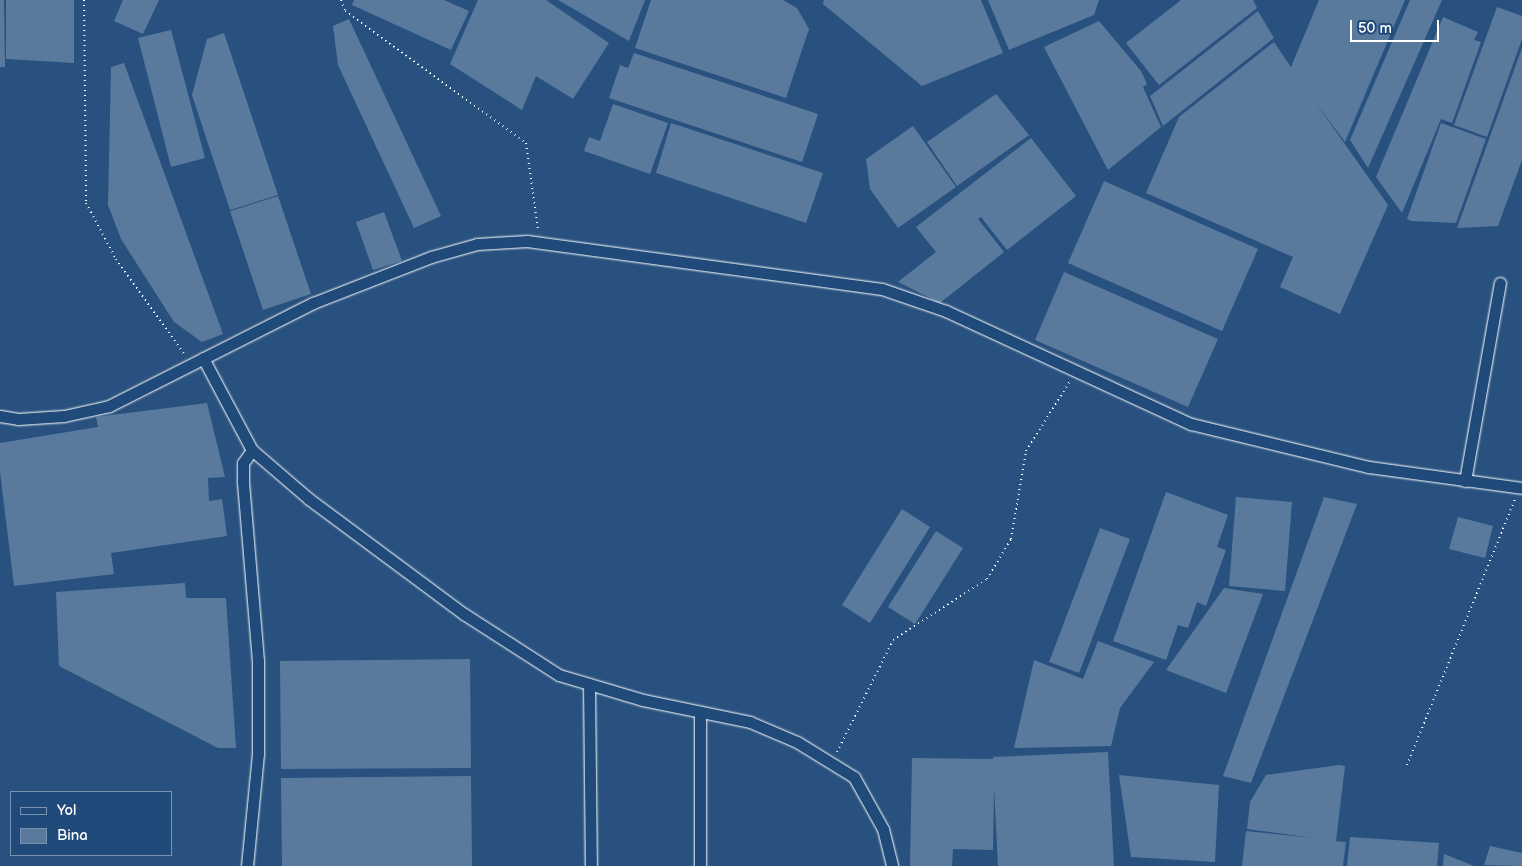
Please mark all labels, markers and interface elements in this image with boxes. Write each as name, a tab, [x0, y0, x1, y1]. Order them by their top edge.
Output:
scale bar	[1352, 10, 1441, 42]
text: 50 m	[1358, 19, 1392, 38]
legend	[10, 791, 172, 856]
text: Yol	[57, 801, 76, 820]
text: Bina	[57, 826, 88, 845]

